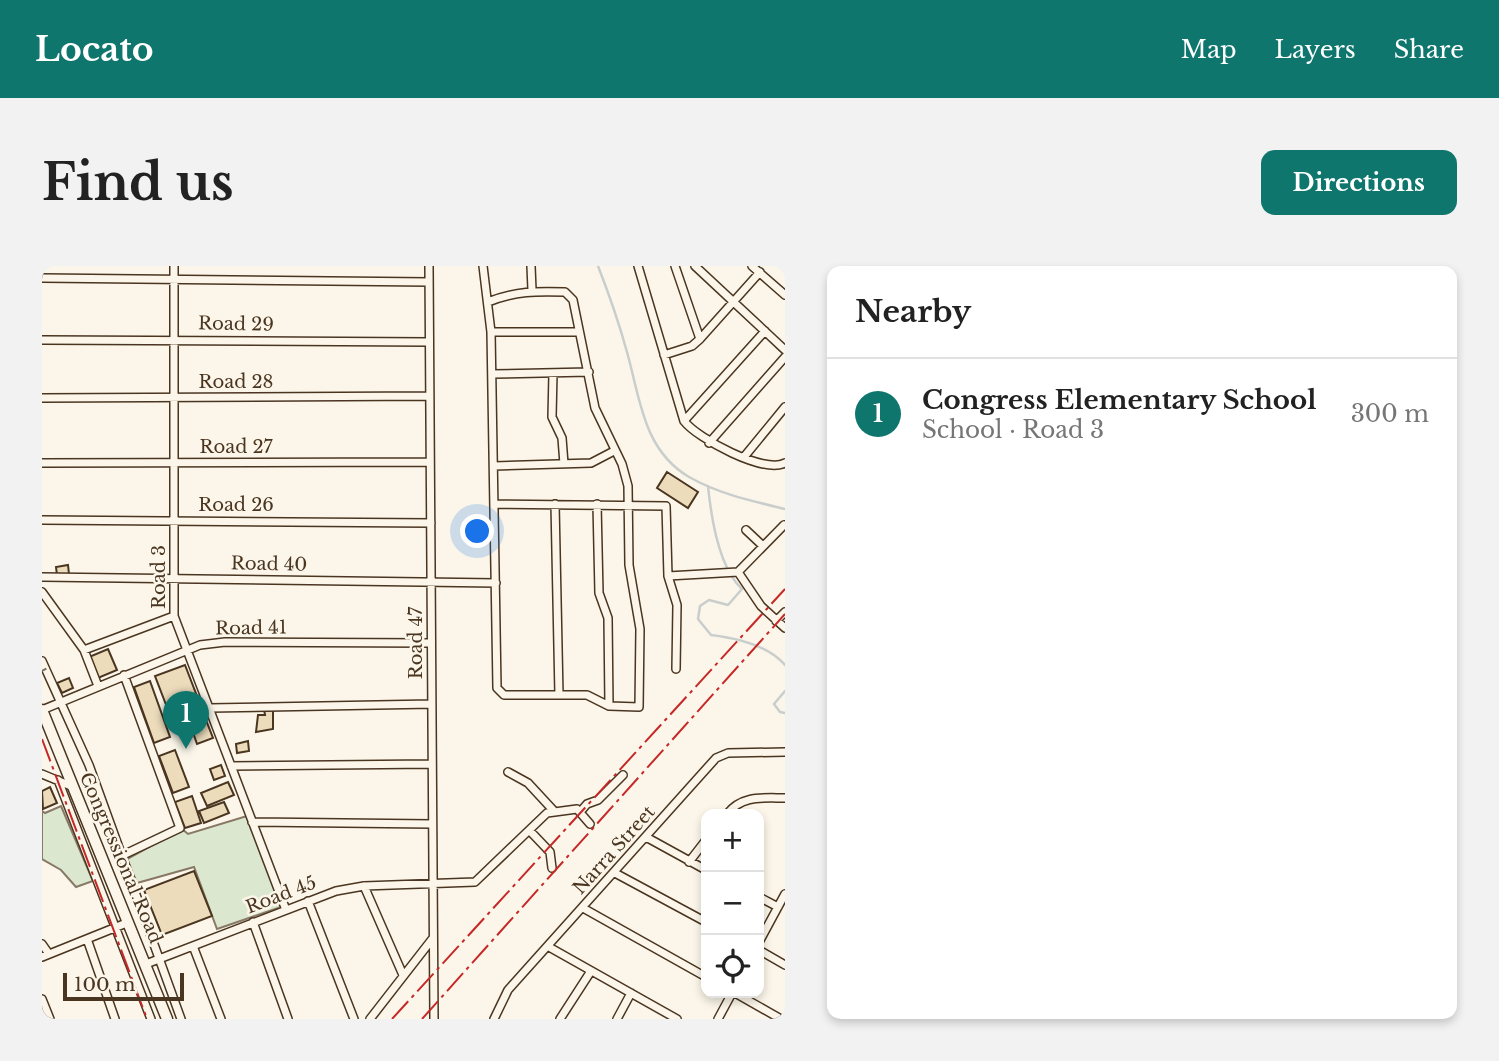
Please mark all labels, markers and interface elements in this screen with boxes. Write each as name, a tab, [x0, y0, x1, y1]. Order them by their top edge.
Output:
text: Locato	[35, 29, 154, 70]
text: Map	[1181, 35, 1237, 64]
text: Layers	[1275, 35, 1356, 64]
text: Share	[1394, 35, 1464, 64]
button: Directions	[1261, 150, 1457, 215]
text: Find us	[42, 152, 234, 213]
text: Nearby	[855, 293, 971, 330]
street label: Road 29	[198, 312, 274, 336]
street label: Road 28	[198, 371, 274, 393]
text: Congress Elementary School	[922, 384, 1316, 416]
text: 1	[873, 400, 883, 428]
text: 300 m	[1351, 400, 1429, 428]
text: School · Road 3	[922, 416, 1104, 444]
street label: Road 27	[199, 436, 274, 458]
street label: Road 26	[198, 494, 274, 516]
your location	[460, 514, 494, 548]
street label: Road 3	[148, 545, 170, 609]
street label: Road 40	[231, 552, 307, 576]
street label: Road 47	[405, 606, 427, 679]
street label: Road 41	[215, 616, 287, 640]
pin: 1	[163, 691, 209, 749]
street label: Congressional Road	[75, 769, 167, 947]
street label: Narra Street	[568, 801, 660, 899]
map controls	[701, 809, 764, 998]
button: +	[701, 809, 764, 872]
street label: Road 45	[243, 872, 319, 918]
button: −	[701, 872, 764, 935]
button: locate	[701, 935, 764, 998]
scale bar	[63, 970, 184, 1002]
text: 100 m	[74, 973, 135, 996]

